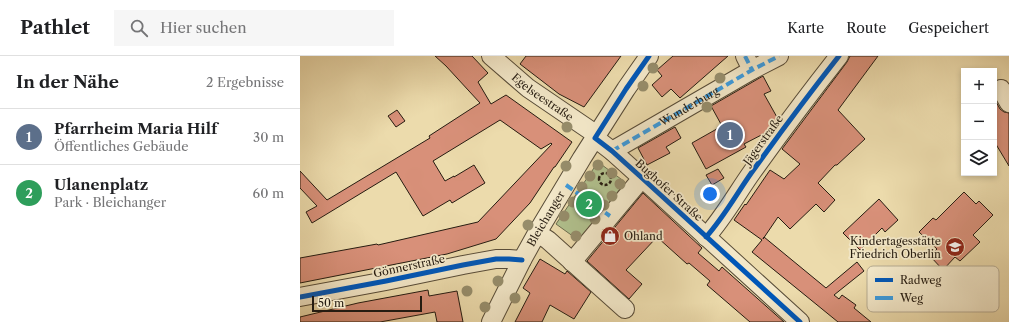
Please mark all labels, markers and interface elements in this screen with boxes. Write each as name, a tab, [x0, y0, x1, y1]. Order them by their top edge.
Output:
search box	[114, 10, 394, 46]
text: Pathlet	[20, 16, 90, 39]
icon: search	[128, 17, 150, 39]
text: Hier suchen	[160, 18, 247, 37]
text: Karte	[787, 19, 824, 37]
text: Route	[846, 19, 886, 37]
text: Gespeichert	[908, 19, 989, 37]
map controls	[961, 68, 997, 176]
button: +	[961, 68, 997, 104]
street label: Egelseestraße	[509, 70, 576, 124]
text: In der Nähe	[16, 72, 119, 92]
text: 2 Ergebnisse	[206, 74, 284, 90]
street label: Wunderburg	[656, 84, 721, 130]
button: −	[961, 104, 997, 140]
street label: Jägerstraße	[739, 112, 786, 170]
text: Pfarrheim Maria Hilf	[54, 119, 217, 138]
pin: 1	[717, 120, 743, 150]
text: 1	[26, 129, 32, 145]
text: 30 m	[253, 129, 284, 145]
text: Öffentliches Gebäude	[54, 138, 188, 154]
button: layers	[961, 140, 997, 176]
street label: Bughofer Straße	[632, 156, 706, 224]
text: Ulanenplatz	[54, 175, 148, 194]
your location	[700, 184, 720, 204]
text: 2	[25, 185, 33, 201]
text: 60 m	[253, 185, 284, 201]
street label: Bleichanger	[524, 188, 568, 249]
pin: 2	[576, 189, 602, 219]
text: Park · Bleichanger	[54, 194, 166, 210]
shop icon: Ohland	[599, 225, 621, 247]
place label: Ohland	[624, 229, 663, 243]
place label: Kindertagesstätte Friedrich Oberlin	[849, 234, 941, 261]
school or university icon: Kindertagesstätte Friedrich Oberlin	[944, 236, 966, 258]
street label: Gönnerstraße	[372, 252, 446, 280]
legend	[867, 266, 999, 312]
text: Radweg	[900, 273, 941, 287]
text: Weg	[899, 291, 923, 305]
scale bar	[312, 294, 422, 313]
text: 50 m	[318, 296, 344, 310]

